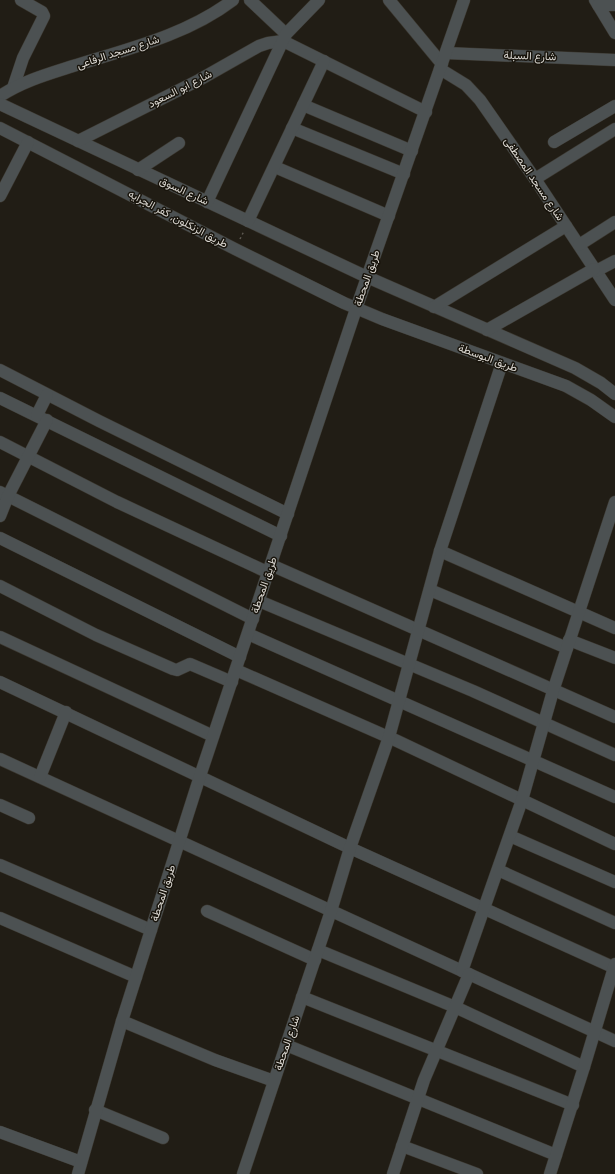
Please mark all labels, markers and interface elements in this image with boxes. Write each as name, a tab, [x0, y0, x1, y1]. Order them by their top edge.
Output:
street label: شارع مسجد الرفاعى	[75, 32, 162, 72]
street label: شارع السبلة	[503, 49, 557, 64]
street label: شارع ابو السعود	[146, 67, 215, 112]
street label: شارع مسجد المصطفى	[500, 135, 567, 224]
street label: شارع السوق	[157, 174, 211, 209]
street label: طريق الزنكلون, كفر الجرايه	[126, 187, 230, 251]
street label: طريق المحطة	[351, 248, 383, 308]
street label: طريق البوسطة	[457, 341, 519, 375]
street label: طريق المحطة	[248, 555, 280, 615]
street label: طريق المحطة	[148, 863, 178, 923]
street label: شارع المحطة	[271, 1013, 304, 1073]

